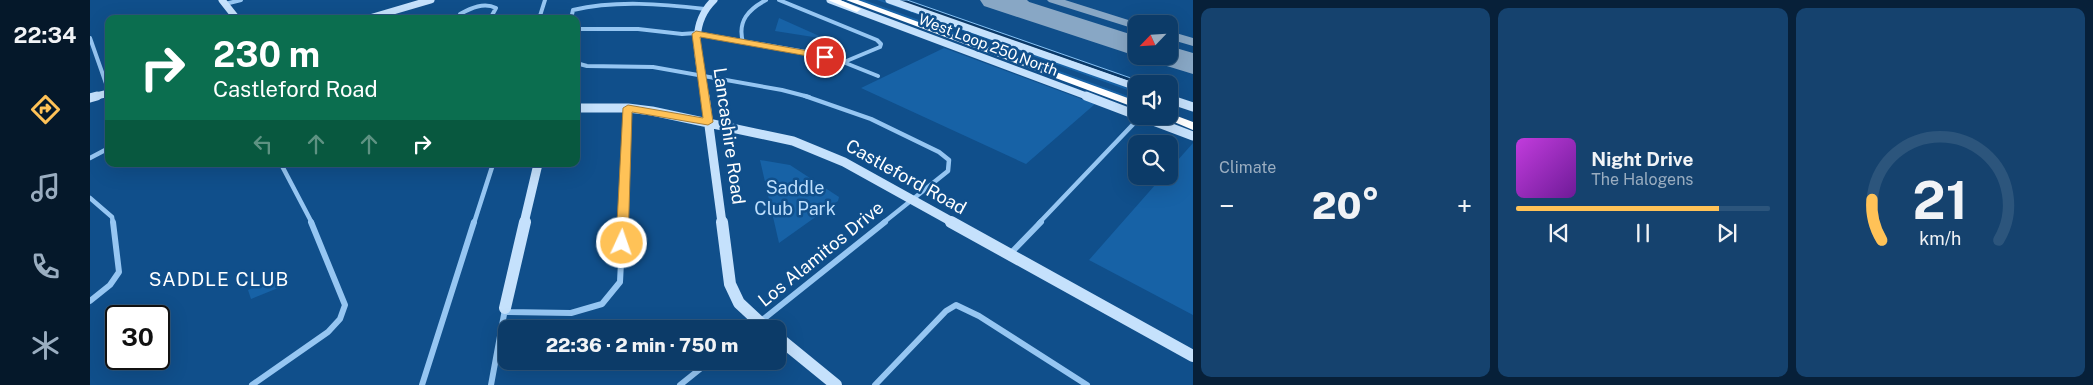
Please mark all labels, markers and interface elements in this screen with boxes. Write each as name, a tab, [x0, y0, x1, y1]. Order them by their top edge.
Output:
street label: West Loop 250 North	[916, 10, 1060, 79]
north arrow	[1128, 15, 1178, 65]
map controls	[1128, 15, 1178, 185]
text: 22:34	[14, 22, 76, 48]
text: 230 m	[213, 34, 320, 75]
icon: right	[130, 35, 195, 100]
pin	[804, 36, 846, 78]
icon: arrive	[811, 43, 839, 71]
street label: Lancashire Road	[709, 66, 749, 206]
button: sound	[1128, 75, 1178, 125]
text: Castleford Road	[213, 76, 378, 102]
icon: directions	[28, 92, 63, 127]
icon: left	[249, 130, 277, 158]
icon: ahead	[302, 130, 330, 158]
icon: ahead	[355, 130, 383, 158]
icon: right	[408, 130, 436, 158]
street label: Castleford Road	[842, 135, 970, 218]
button: search	[1128, 135, 1178, 185]
text: Night Drive	[1591, 148, 1693, 170]
text: Climate	[1219, 158, 1276, 177]
icon: music	[28, 170, 63, 205]
text: The Halogens	[1591, 170, 1693, 189]
text: 21	[1913, 170, 1968, 231]
park label: Saddle Club Park	[754, 177, 836, 219]
text: 20°	[1312, 183, 1380, 228]
text: −	[1219, 189, 1235, 222]
text: +	[1457, 189, 1472, 222]
street label: Los Alamitos Drive	[754, 197, 888, 311]
position arrow	[595, 216, 647, 268]
icon: previous	[1545, 219, 1573, 247]
icon: pause	[1629, 219, 1657, 247]
icon: next	[1713, 219, 1741, 247]
text: km/h	[1919, 228, 1961, 249]
icon: phone	[28, 249, 63, 284]
district label: SADDLE CLUB	[149, 268, 289, 290]
speed limit sign: 30	[105, 305, 170, 370]
icon: climate	[28, 328, 63, 363]
text: 22:36 · 2 min · 750 m	[546, 334, 738, 356]

